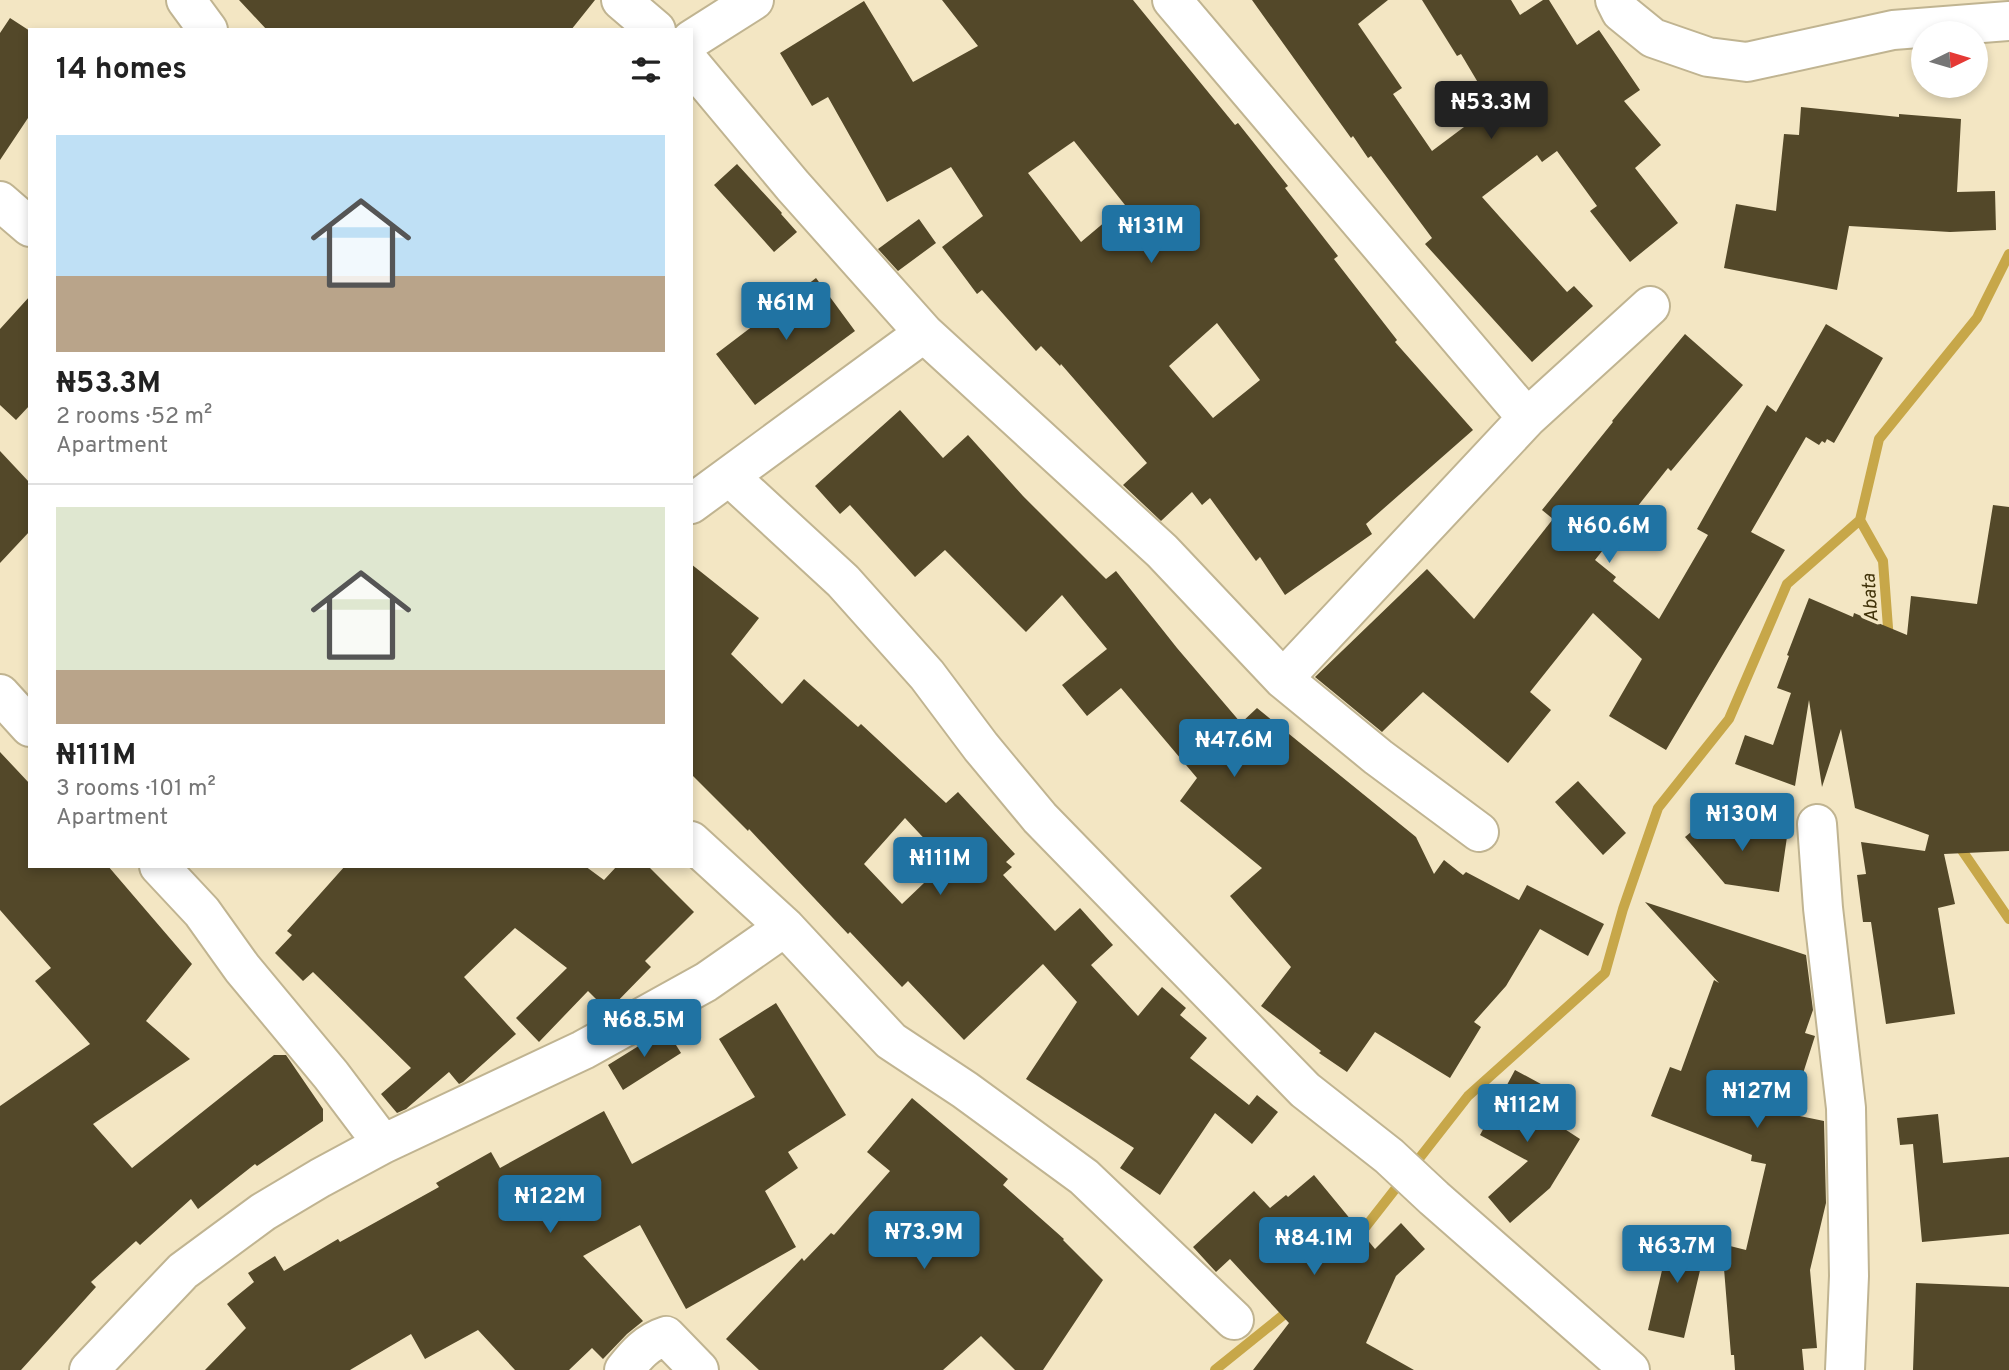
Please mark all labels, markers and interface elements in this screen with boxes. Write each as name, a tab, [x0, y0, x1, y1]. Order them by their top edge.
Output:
north arrow	[1911, 21, 1988, 98]
map controls	[1911, 21, 1988, 98]
icon: filters	[627, 51, 665, 89]
text: 14 homes	[56, 52, 187, 89]
pin: ₦53.3M	[1434, 82, 1548, 141]
text: ₦53.3M	[1451, 89, 1531, 118]
icon: home	[298, 180, 424, 306]
pin: ₦131M	[1102, 205, 1200, 265]
text: ₦131M	[1118, 213, 1184, 242]
pin: ₦61M	[745, 282, 827, 342]
text: ₦61M	[757, 290, 815, 319]
text: ₦53.3M	[56, 366, 161, 403]
text: 2 rooms · 52 m²	[56, 403, 212, 432]
text: Apartment	[56, 432, 168, 461]
pin: ₦60.6M	[1552, 505, 1666, 565]
text: ₦60.6M	[1568, 513, 1650, 542]
icon: home	[298, 552, 424, 678]
water label: Abata	[1857, 573, 1885, 623]
pin: ₦47.6M	[1177, 720, 1291, 779]
text: ₦47.6M	[1195, 727, 1273, 756]
text: ₦111M	[56, 738, 136, 775]
text: 3 rooms · 101 m²	[56, 775, 216, 804]
pin: ₦130M	[1693, 794, 1791, 853]
text: ₦130M	[1706, 801, 1778, 830]
text: Apartment	[56, 804, 168, 833]
pin: ₦111M	[891, 838, 989, 897]
text: ₦111M	[909, 845, 971, 874]
pin: ₦68.5M	[587, 1000, 701, 1059]
text: ₦68.5M	[603, 1007, 685, 1036]
pin: ₦127M	[1708, 1070, 1806, 1130]
text: ₦127M	[1722, 1078, 1792, 1107]
pin: ₦112M	[1478, 1084, 1576, 1144]
text: ₦112M	[1494, 1092, 1560, 1121]
pin: ₦122M	[501, 1176, 599, 1235]
text: ₦122M	[514, 1183, 586, 1212]
pin: ₦73.9M	[867, 1212, 981, 1271]
pin: ₦84.1M	[1257, 1218, 1371, 1277]
text: ₦73.9M	[885, 1219, 963, 1248]
text: ₦84.1M	[1275, 1225, 1353, 1254]
pin: ₦63.7M	[1620, 1226, 1734, 1285]
text: ₦63.7M	[1638, 1233, 1716, 1262]

